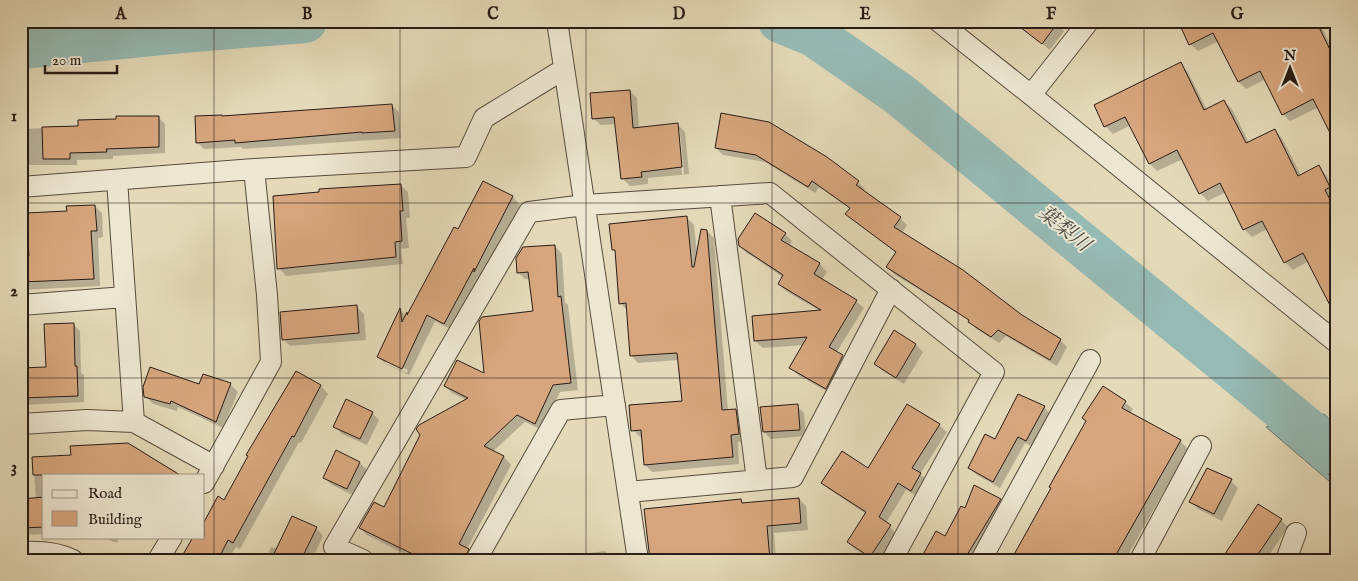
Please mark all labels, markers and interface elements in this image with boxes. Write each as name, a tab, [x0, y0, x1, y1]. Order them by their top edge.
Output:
text: A	[115, 5, 128, 25]
text: B	[302, 5, 313, 25]
text: C	[487, 5, 499, 25]
text: D	[673, 5, 686, 25]
text: E	[859, 5, 871, 25]
text: F	[1046, 5, 1057, 25]
text: G	[1231, 5, 1244, 25]
scale bar	[45, 42, 118, 74]
north arrow	[1266, 42, 1316, 92]
text: N	[1283, 47, 1296, 65]
text: 20 m	[52, 51, 82, 70]
text: 1	[11, 107, 17, 127]
water label: 葉梨川	[1033, 200, 1097, 259]
text: 2	[10, 282, 18, 302]
text: 3	[11, 458, 17, 478]
legend	[42, 474, 205, 538]
text: Road	[88, 484, 123, 503]
text: Building	[88, 510, 143, 529]

